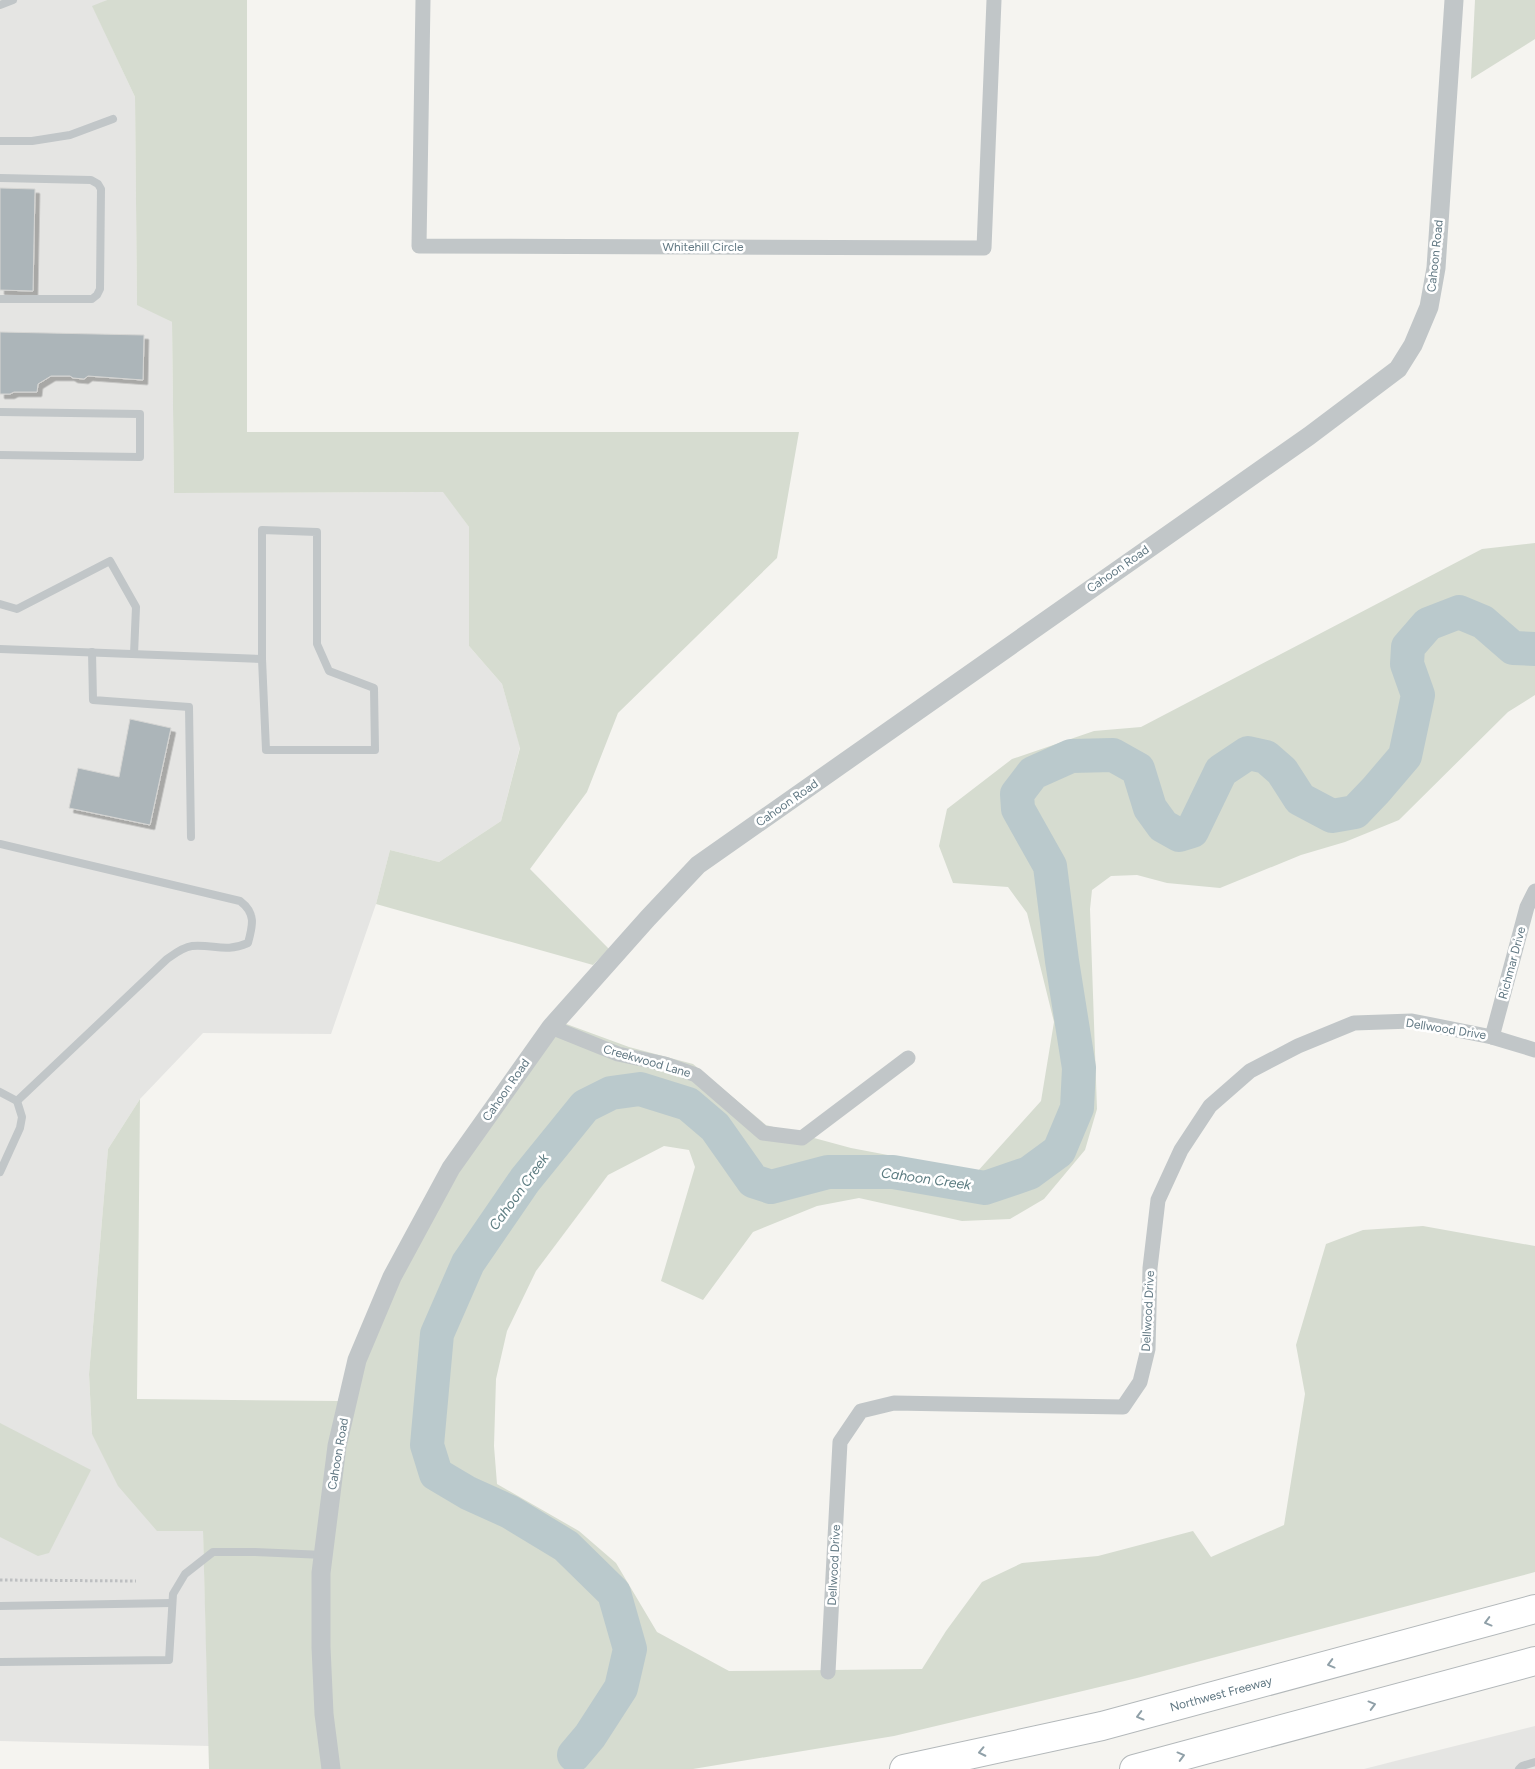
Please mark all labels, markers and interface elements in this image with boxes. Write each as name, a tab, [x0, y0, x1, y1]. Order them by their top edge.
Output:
street label: Cahoon Road	[1424, 219, 1446, 293]
street label: Whitehill Circle	[663, 240, 744, 254]
street label: Cahoon Road	[1084, 542, 1152, 596]
street label: Cahoon Road	[753, 776, 821, 830]
street label: Richmar Drive	[1496, 925, 1529, 1001]
street label: Dellwood Drive	[1405, 1016, 1488, 1042]
street label: Creekwood Lane	[602, 1042, 693, 1080]
street label: Cahoon Road	[479, 1056, 533, 1124]
water label: Cahoon Creek	[485, 1149, 553, 1234]
water label: Cahoon Creek	[880, 1164, 973, 1194]
street label: Dellwood Drive	[1139, 1270, 1157, 1352]
street label: Cahoon Road	[325, 1417, 351, 1491]
street label: Dellwood Drive	[825, 1524, 843, 1606]
one-way arrow	[1483, 1616, 1492, 1627]
one-way arrow	[1327, 1659, 1336, 1669]
street label: Northwest Freeway	[1168, 1673, 1274, 1714]
one-way arrow	[1367, 1700, 1376, 1711]
one-way arrow	[1137, 1710, 1145, 1720]
one-way arrow	[978, 1746, 986, 1757]
one-way arrow	[1176, 1752, 1185, 1762]

